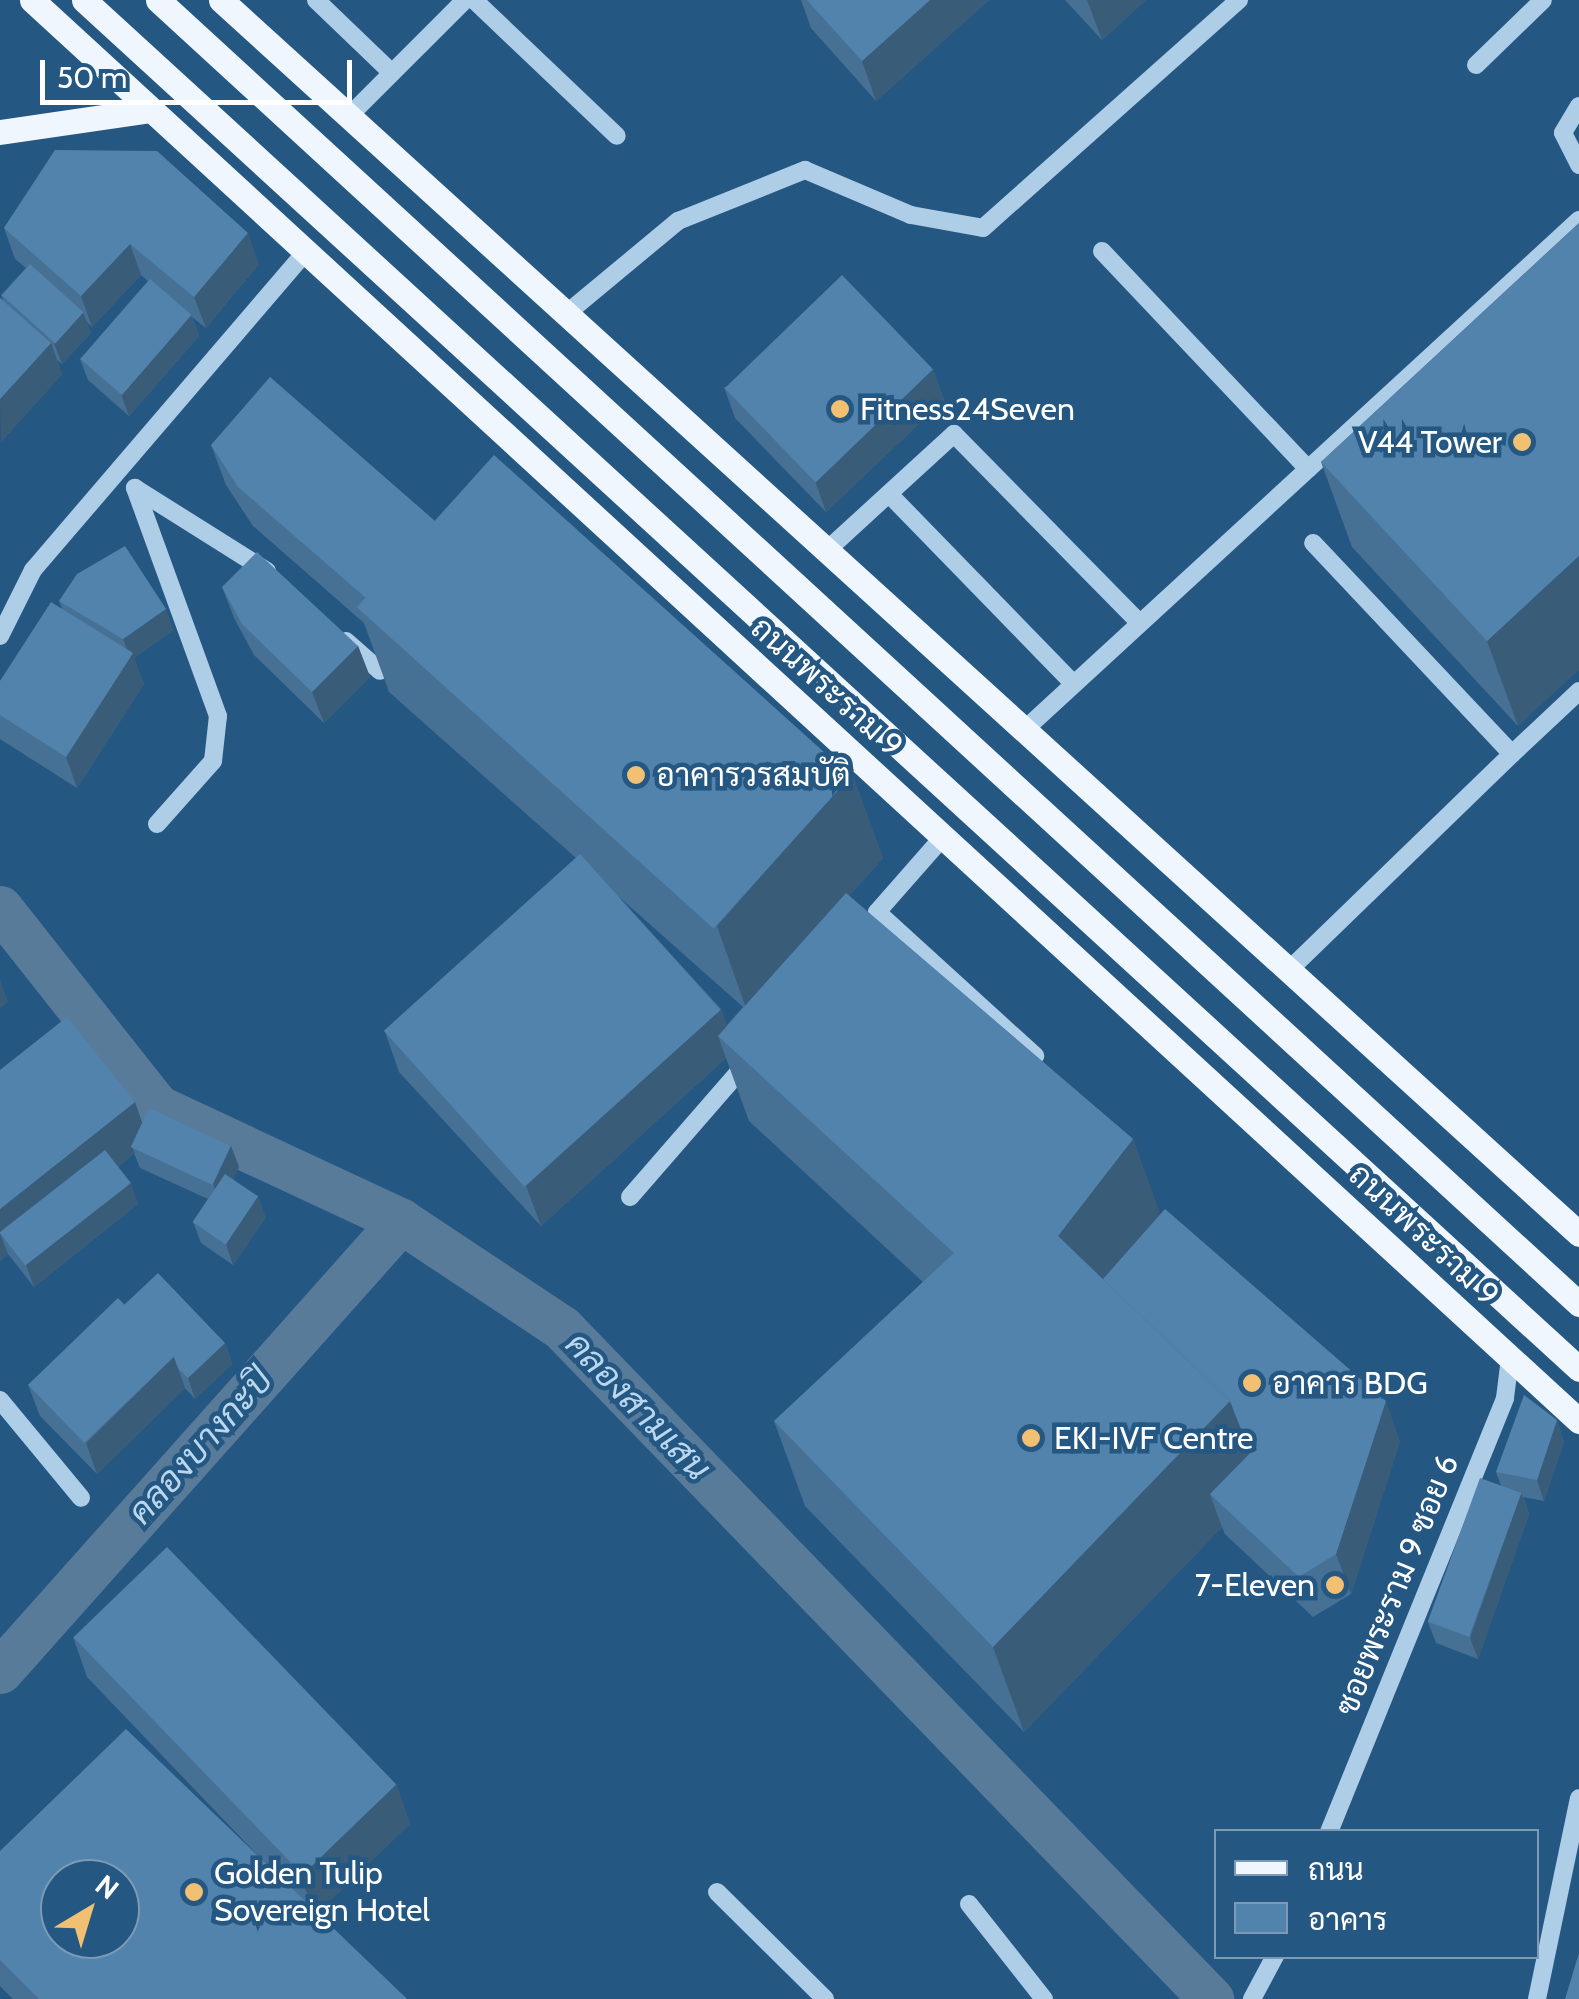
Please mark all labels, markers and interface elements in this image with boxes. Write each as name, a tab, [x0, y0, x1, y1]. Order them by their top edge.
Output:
scale bar	[45, 40, 358, 102]
text: 50 m	[57, 59, 127, 96]
place label: Fitness24Seven	[860, 390, 1075, 428]
marker: Fitness24Seven	[829, 398, 851, 420]
place label: V44 Tower	[1358, 423, 1502, 461]
marker: V44 Tower	[1511, 431, 1533, 453]
street label: ถนนพระราม 9	[743, 609, 911, 765]
place label: อาคารวรสมบัติ	[656, 756, 851, 794]
marker: อาคารวรสมบัติ	[625, 764, 647, 786]
street label: ถนนพระราม 9	[1341, 1156, 1507, 1314]
water label: คลองสามเสน	[557, 1323, 719, 1489]
water label: คลองบางกะปิ	[119, 1359, 281, 1533]
place label: อาคาร BDG	[1272, 1364, 1428, 1402]
marker: อาคาร BDG	[1241, 1372, 1263, 1394]
place label: EKI-IVF Centre	[1054, 1419, 1253, 1457]
marker: EKI-IVF Centre	[1018, 1425, 1044, 1451]
street label: ซอยพระราม 9 ซอย 6	[1327, 1449, 1467, 1721]
place label: 7-Eleven	[1195, 1566, 1315, 1604]
marker: 7-Eleven	[1324, 1574, 1346, 1596]
legend	[1214, 1829, 1539, 1959]
text: ถนน	[1308, 1851, 1364, 1888]
place label: Golden Tulip Sovereign Hotel	[214, 1855, 430, 1930]
north arrow	[40, 1859, 140, 1959]
text: N	[89, 1867, 125, 1906]
marker: Golden Tulip Sovereign Hotel	[183, 1881, 205, 1903]
text: อาคาร	[1308, 1901, 1387, 1938]

